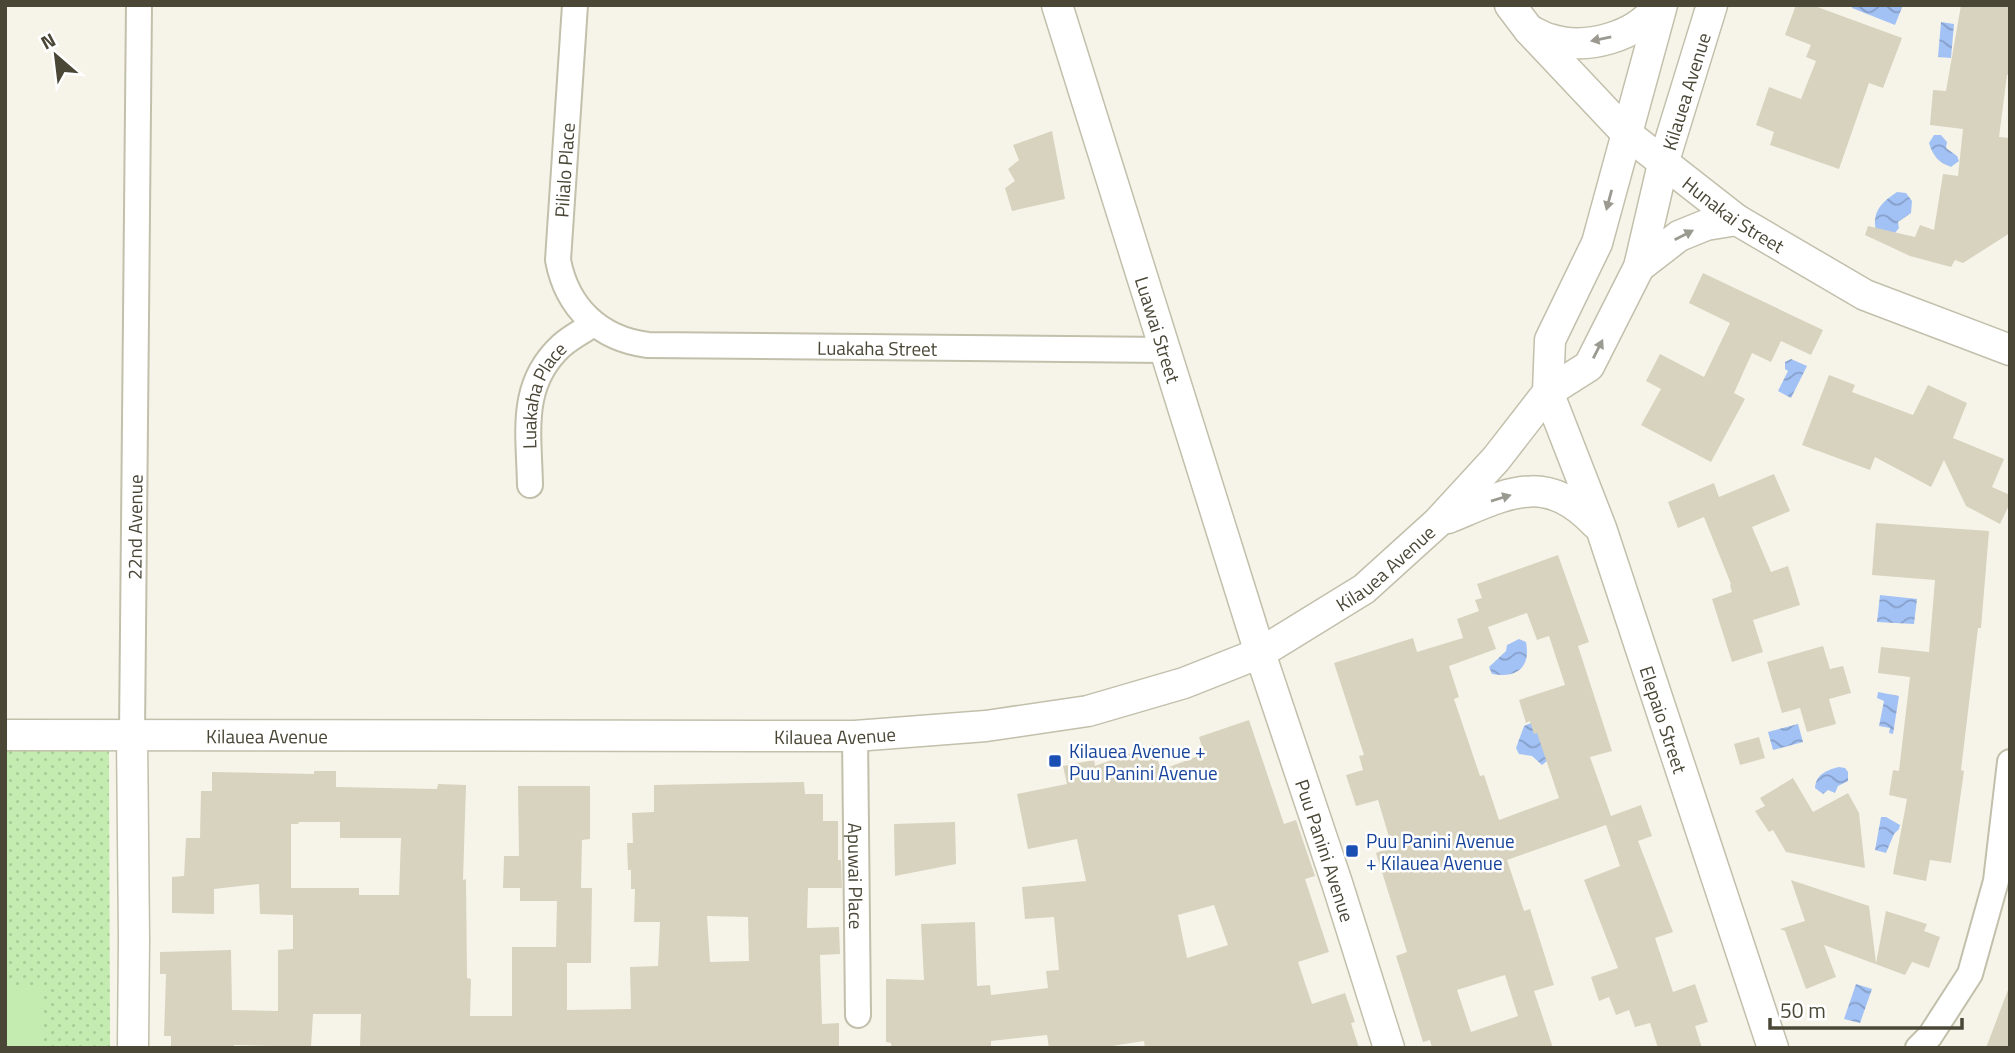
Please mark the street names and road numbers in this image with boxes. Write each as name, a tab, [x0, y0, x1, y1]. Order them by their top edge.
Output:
street label: Kilauea Avenue	[1654, 29, 1717, 154]
street label: Pilialo Place	[546, 122, 582, 218]
street label: Hunakai Street	[1677, 168, 1791, 260]
street label: Luawai Street	[1128, 273, 1189, 387]
street label: Luakaha Street	[817, 332, 938, 362]
street label: Luakaha Place	[514, 334, 573, 449]
street label: 22nd Avenue	[119, 474, 149, 580]
street label: Kilauea Avenue	[1330, 517, 1441, 618]
street label: Elepaio Street	[1633, 662, 1696, 777]
street label: Kilauea Avenue	[774, 718, 897, 751]
street label: Kilauea Avenue	[206, 721, 328, 750]
street label: Puu Panini Avenue	[1289, 775, 1363, 925]
street label: Apuwai Place	[841, 822, 872, 929]

